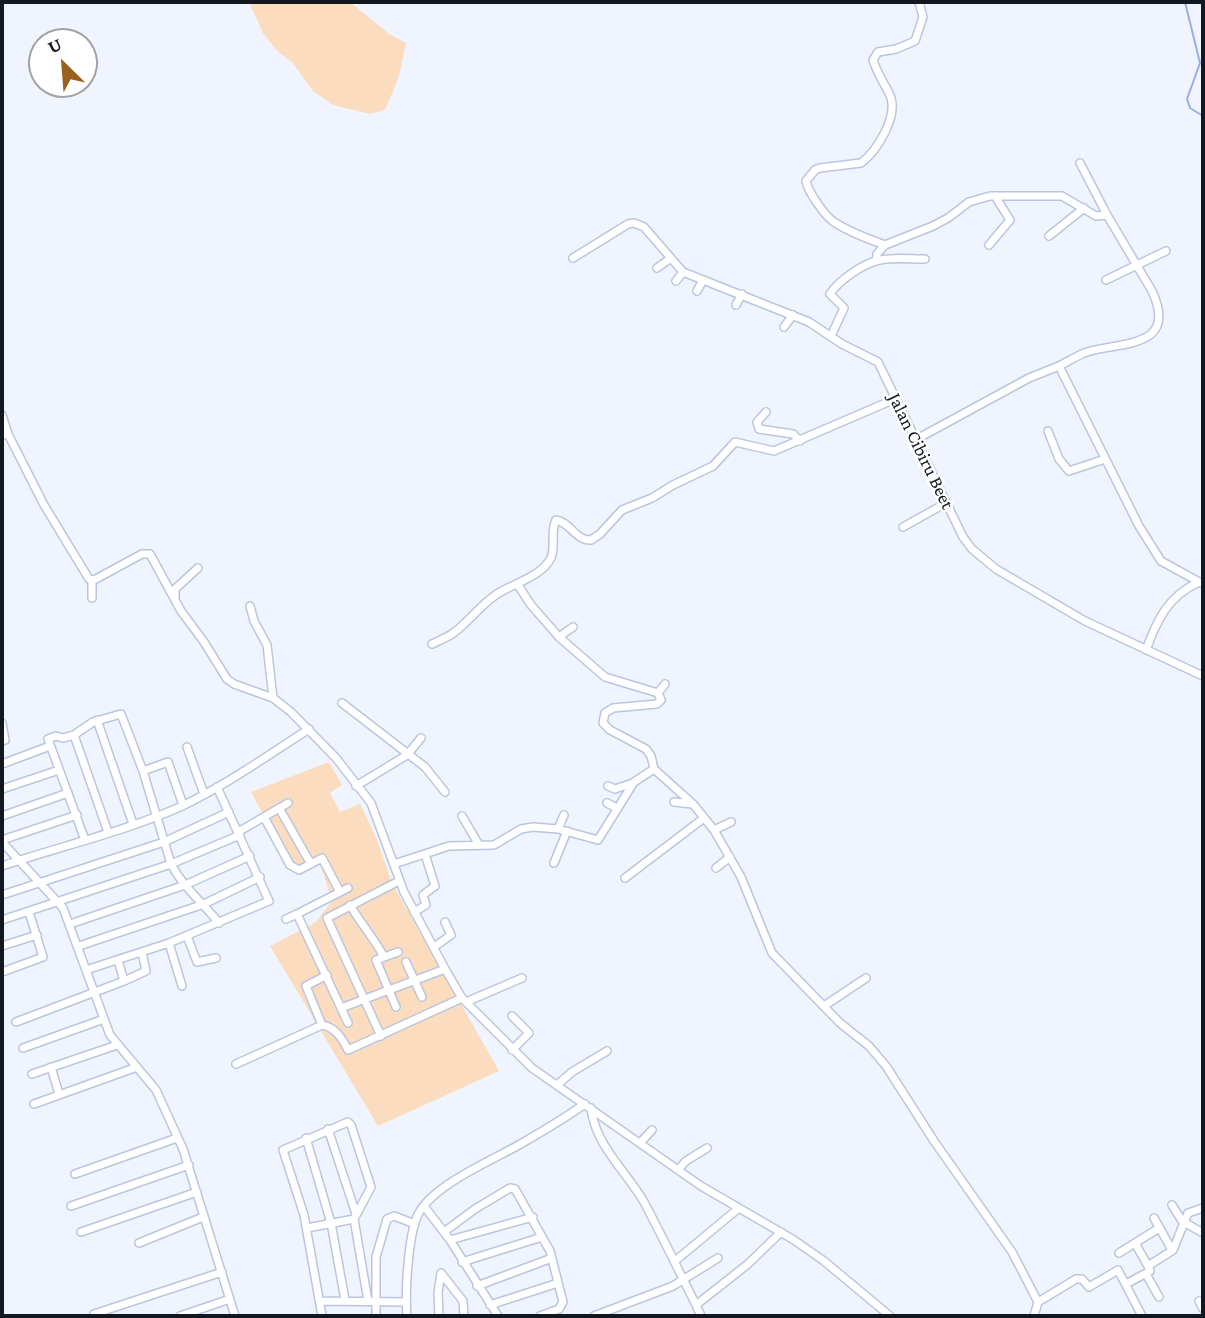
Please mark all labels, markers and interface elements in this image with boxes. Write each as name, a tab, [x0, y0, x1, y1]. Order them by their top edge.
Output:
north arrow	[28, 28, 98, 98]
text: U	[44, 33, 65, 58]
street label: Jalan Cibiru Beet	[883, 389, 959, 513]

